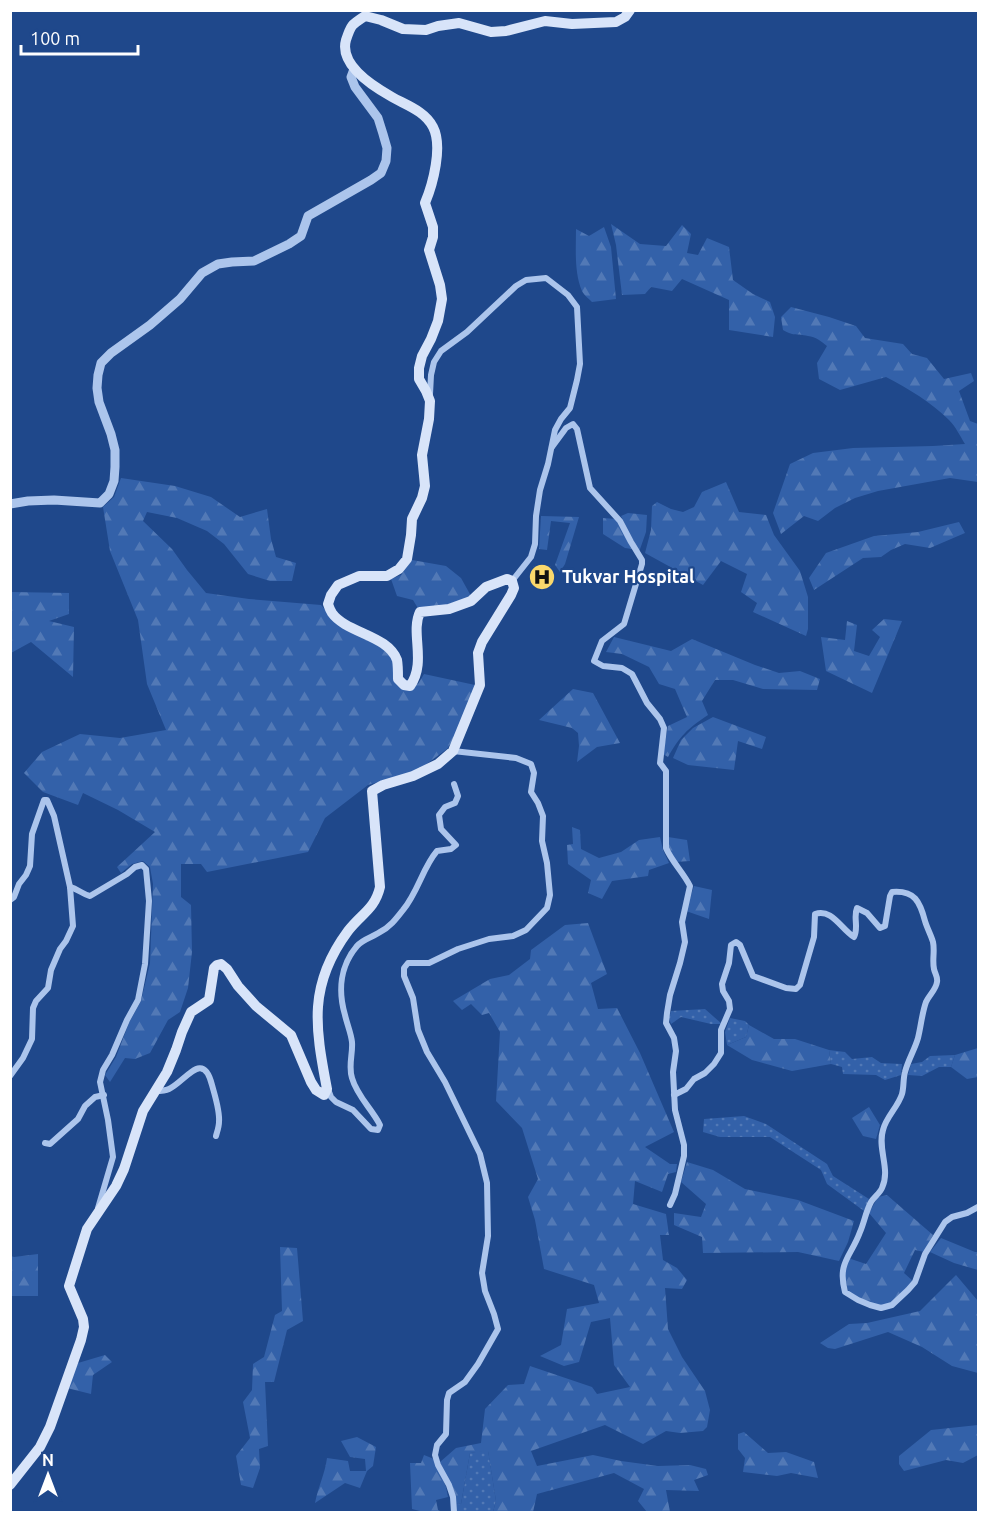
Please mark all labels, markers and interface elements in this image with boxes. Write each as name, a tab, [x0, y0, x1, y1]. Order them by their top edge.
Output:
scale bar	[21, 18, 138, 56]
text: 100 m	[30, 28, 80, 48]
hospital icon: Tukvar Hospital	[527, 562, 557, 592]
place label: Tukvar Hospital	[562, 566, 695, 586]
north arrow	[18, 1445, 78, 1505]
text: N	[42, 1451, 54, 1469]

